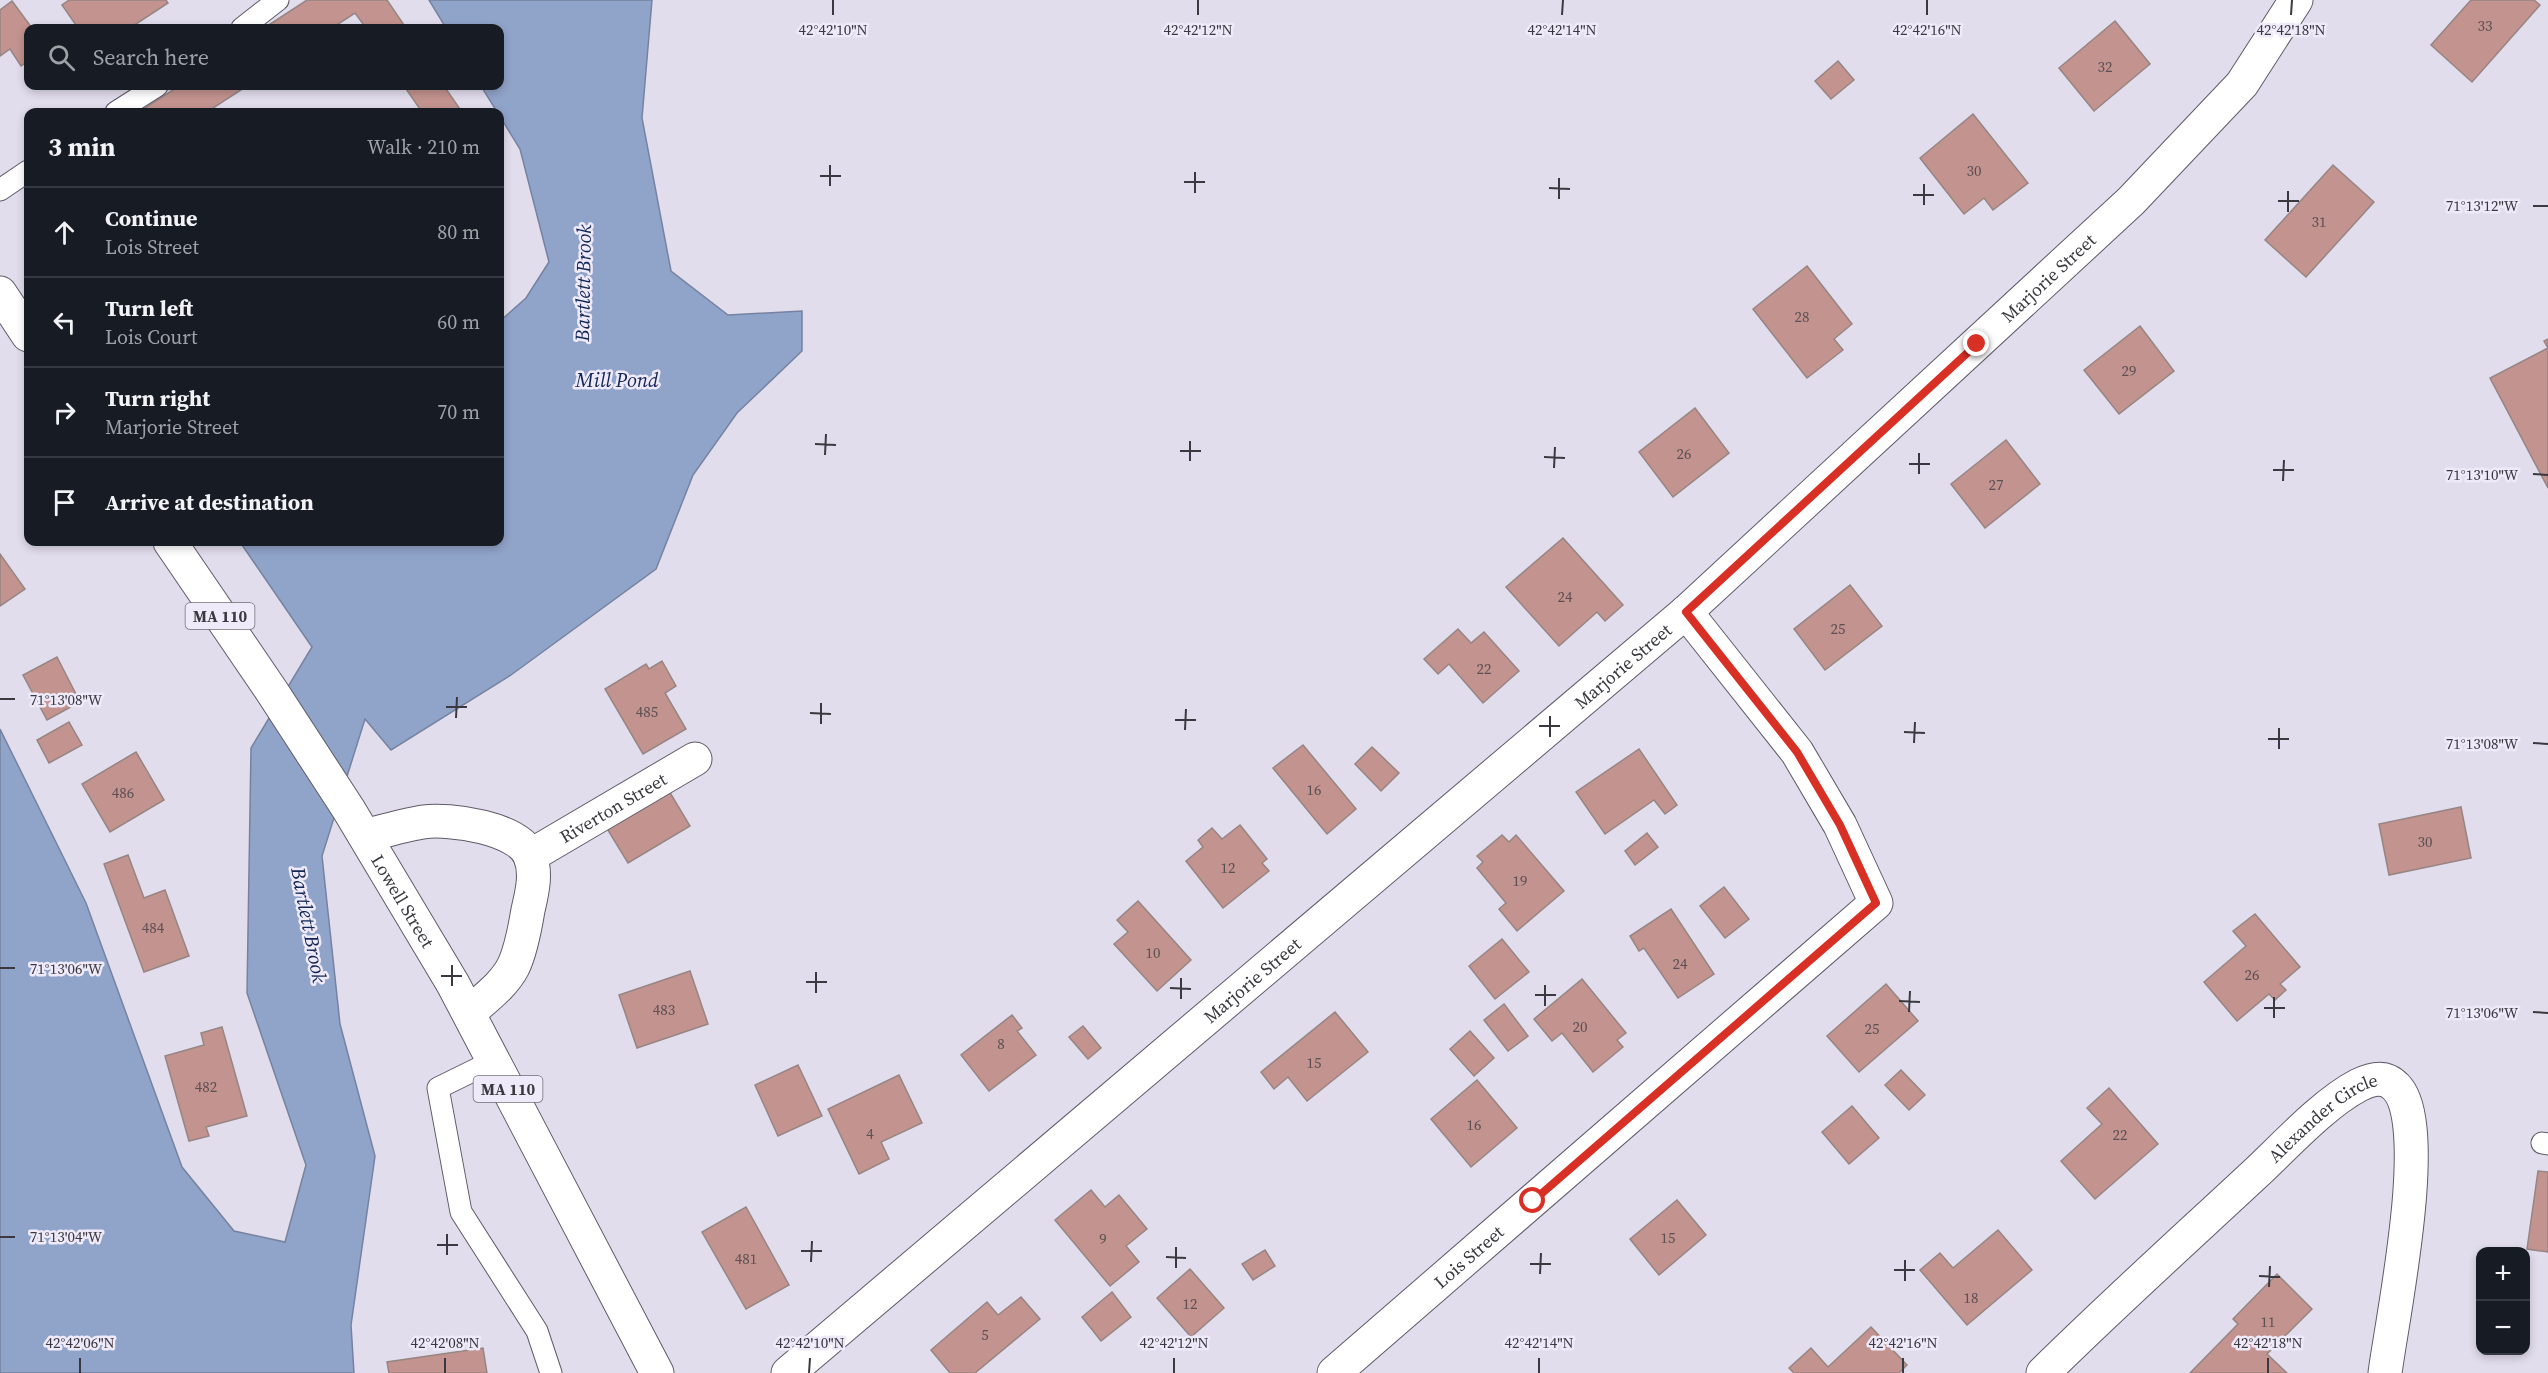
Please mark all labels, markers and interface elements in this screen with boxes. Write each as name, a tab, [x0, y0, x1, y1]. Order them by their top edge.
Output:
house number: 33	[2477, 15, 2493, 36]
text: 42°42'10"N	[798, 19, 868, 40]
text: 42°42'12"N	[1163, 19, 1233, 40]
text: 42°42'14"N	[1527, 19, 1597, 40]
text: 42°42'16"N	[1892, 19, 1962, 40]
text: 42°42'18"N	[2256, 19, 2326, 40]
search box	[24, 24, 504, 90]
icon: search	[45, 41, 78, 74]
text: Search here	[93, 42, 209, 72]
house number: 32	[2097, 56, 2113, 77]
text: 3 min	[48, 129, 115, 165]
text: Walk · 210 m	[367, 133, 480, 161]
house number: 30	[1966, 160, 1982, 181]
text: 71°13'12"W	[2446, 195, 2519, 216]
text: Continue	[105, 203, 198, 233]
house number: 31	[2311, 211, 2327, 232]
icon: ahead	[48, 216, 81, 249]
text: 80 m	[437, 218, 480, 246]
water label: Bartlett Brook	[568, 224, 598, 343]
street label: Marjorie Street	[1995, 227, 2101, 328]
text: Lois Street	[105, 233, 199, 261]
text: Turn left	[105, 293, 193, 323]
icon: left	[48, 306, 81, 339]
house number: 28	[1794, 306, 1810, 327]
text: 60 m	[437, 308, 480, 336]
text: Lois Court	[105, 323, 198, 351]
route end	[1963, 330, 1989, 356]
house number: 29	[2121, 360, 2137, 381]
water label: Mill Pond	[574, 366, 659, 394]
text: Turn right	[105, 383, 210, 413]
icon: right	[48, 396, 81, 429]
text: 70 m	[437, 398, 480, 426]
text: Marjorie Street	[105, 413, 239, 441]
house number: 26	[1676, 443, 1692, 464]
text: 71°13'10"W	[2446, 464, 2519, 485]
house number: 27	[1988, 474, 2004, 495]
icon: arrive	[48, 486, 81, 519]
text: Arrive at destination	[105, 487, 314, 517]
house number: 24	[1557, 586, 1573, 607]
road number: MA 110	[186, 603, 254, 629]
street label: Marjorie Street	[1569, 617, 1677, 714]
house number: 25	[1830, 618, 1846, 639]
house number: 22	[1476, 658, 1492, 679]
text: 71°13'08"W	[30, 689, 103, 710]
house number: 485	[636, 701, 658, 722]
text: 71°13'08"W	[2446, 733, 2519, 754]
street label: Riverton Street	[555, 766, 671, 849]
house number: 16	[1306, 779, 1322, 800]
house number: 486	[112, 782, 134, 803]
house number: 30	[2417, 831, 2433, 852]
street label: Lowell Street	[366, 849, 441, 952]
house number: 12	[1220, 857, 1236, 878]
water label: Bartlett Brook	[284, 864, 334, 986]
house number: 19	[1512, 870, 1528, 891]
house number: 484	[142, 917, 165, 938]
street label: Marjorie Street	[1198, 931, 1306, 1028]
house number: 10	[1145, 942, 1161, 963]
house number: 24	[1672, 953, 1688, 974]
text: 71°13'06"W	[30, 958, 103, 979]
house number: 26	[2244, 964, 2260, 985]
house number: 483	[653, 999, 675, 1020]
text: 71°13'06"W	[2446, 1002, 2519, 1023]
house number: 20	[1572, 1016, 1588, 1037]
house number: 25	[1864, 1018, 1880, 1039]
house number: 8	[997, 1033, 1005, 1054]
house number: 15	[1306, 1052, 1322, 1073]
street label: Alexander Circle	[2262, 1067, 2380, 1168]
house number: 482	[195, 1076, 217, 1097]
road number: MA 110	[474, 1076, 542, 1102]
house number: 16	[1466, 1114, 1482, 1135]
house number: 4	[866, 1123, 874, 1144]
house number: 22	[2112, 1124, 2128, 1145]
route start	[1519, 1187, 1545, 1213]
street label: Lois Street	[1428, 1219, 1509, 1294]
text: 71°13'04"W	[30, 1226, 103, 1247]
house number: 15	[1660, 1227, 1676, 1248]
house number: 9	[1099, 1228, 1107, 1249]
map controls	[2476, 1247, 2530, 1355]
button: +	[2476, 1247, 2530, 1301]
house number: 481	[735, 1248, 757, 1269]
house number: 18	[1963, 1287, 1979, 1308]
house number: 12	[1182, 1293, 1198, 1314]
button: −	[2476, 1301, 2530, 1355]
house number: 11	[2260, 1311, 2276, 1332]
house number: 5	[981, 1324, 989, 1345]
text: 42°42'06"N	[45, 1332, 115, 1353]
text: 42°42'08"N	[410, 1332, 480, 1353]
text: 42°42'10"N	[775, 1332, 845, 1353]
text: 42°42'12"N	[1139, 1332, 1209, 1353]
text: 42°42'14"N	[1504, 1332, 1574, 1353]
text: 42°42'16"N	[1868, 1332, 1938, 1353]
text: 42°42'18"N	[2233, 1332, 2303, 1353]

